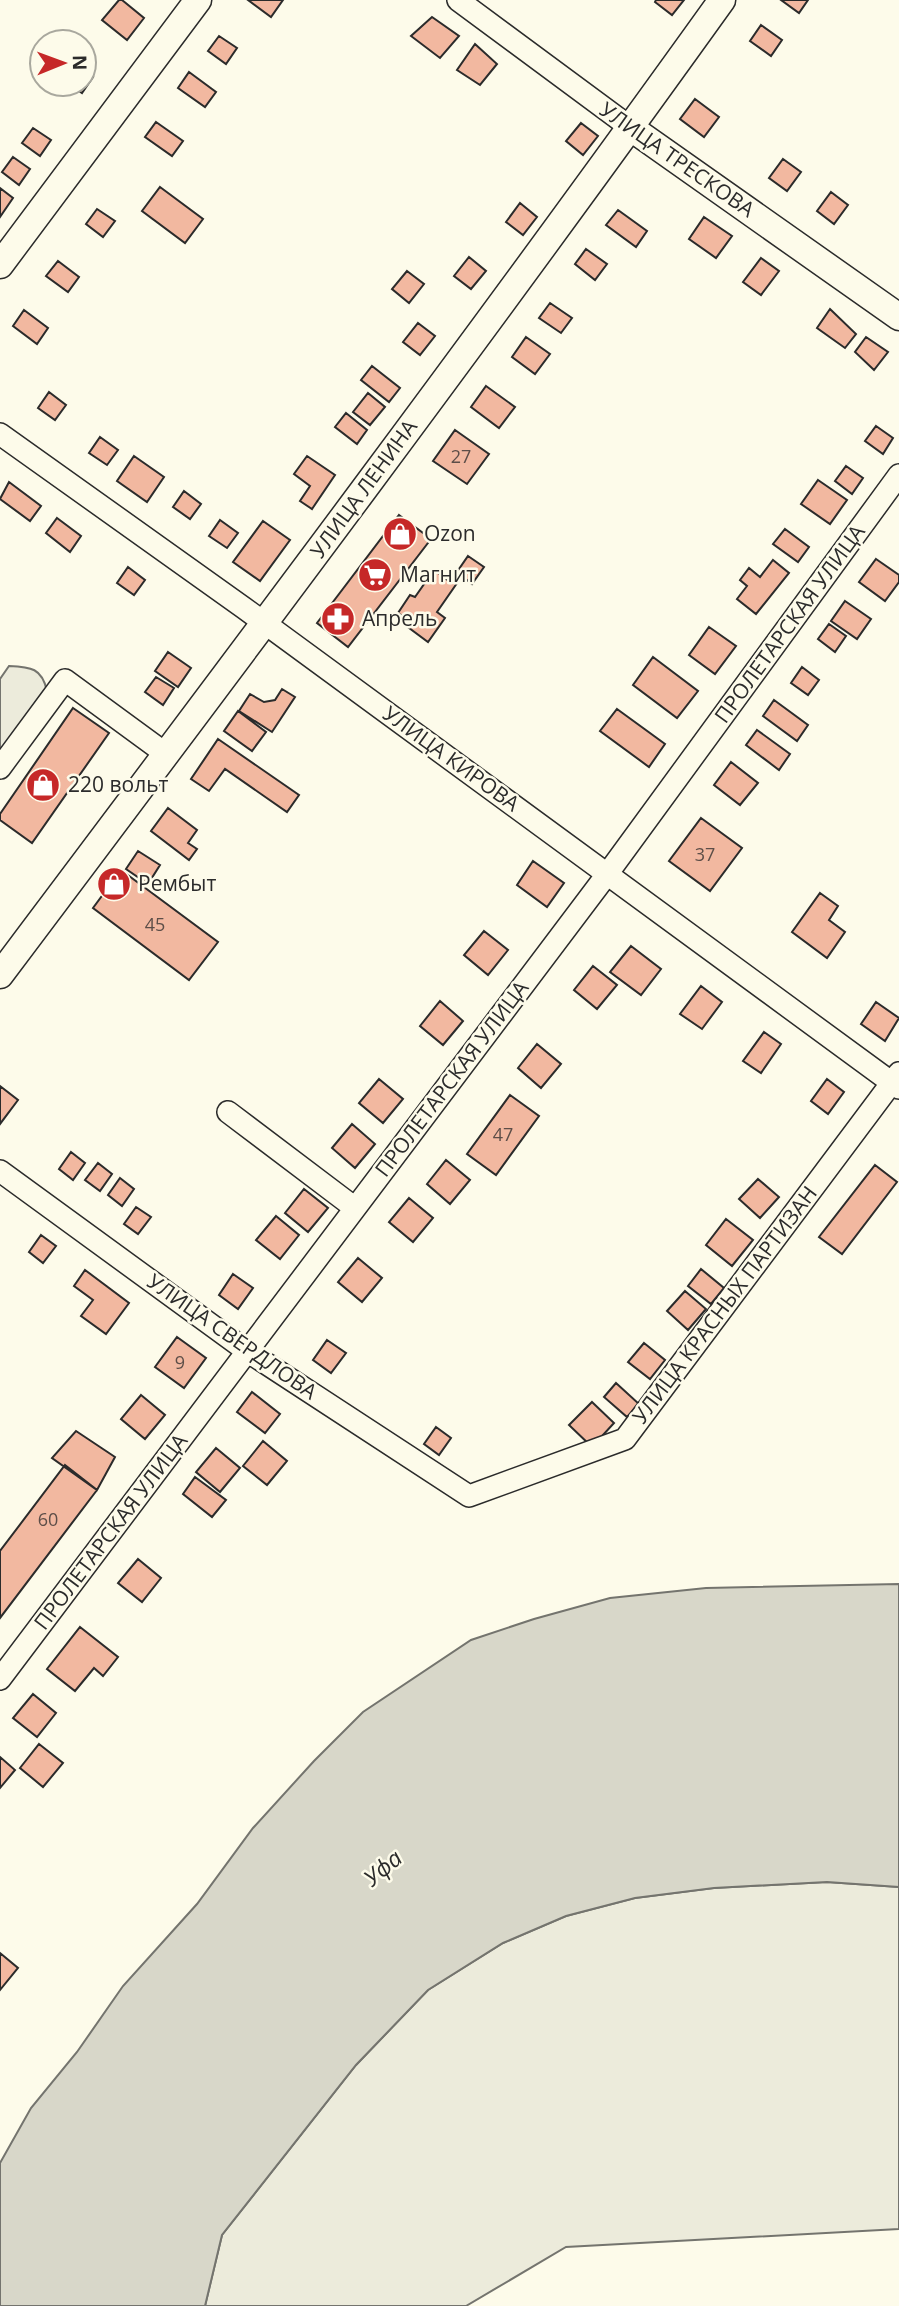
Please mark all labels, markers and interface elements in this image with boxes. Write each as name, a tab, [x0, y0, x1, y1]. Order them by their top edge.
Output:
north arrow	[28, 28, 98, 98]
text: N	[67, 55, 93, 71]
street label: УЛИЦА ТРЕСКОВА	[595, 95, 761, 224]
street label: УЛИЦА ЛЕНИНА	[304, 413, 423, 563]
house number: 27	[451, 444, 471, 468]
shop icon: Ozon	[381, 515, 419, 553]
street label: ПРОЛЕТАРСКАЯ УЛИЦА	[708, 518, 871, 728]
place label: Ozon	[424, 519, 476, 547]
supermarket icon: Магнит	[356, 556, 394, 594]
place label: Магнит	[400, 560, 476, 588]
pharmacy icon: Апрель	[319, 600, 357, 638]
place label: Апрель	[362, 604, 437, 632]
street label: УЛИЦА КИРОВА	[378, 699, 526, 818]
shop icon: 220 вольт	[24, 766, 62, 804]
place label: 220 вольт	[68, 770, 169, 798]
house number: 37	[695, 842, 715, 866]
shop icon: Рембыт	[95, 865, 133, 903]
place label: Рембыт	[138, 869, 216, 897]
house number: 45	[145, 912, 165, 936]
street label: ПРОЛЕТАРСКАЯ УЛИЦА	[368, 974, 535, 1182]
house number: 47	[493, 1122, 513, 1146]
street label: УЛИЦА КРАСНЫХ ПАРТИЗАН	[626, 1180, 823, 1429]
street label: УЛИЦА СВЕРДЛОВА	[142, 1267, 324, 1406]
house number: 9	[175, 1350, 185, 1374]
street label: ПРОЛЕТАРСКАЯ УЛИЦА	[27, 1427, 194, 1635]
house number: 60	[38, 1507, 58, 1531]
water label: Уфа	[355, 1842, 409, 1893]

